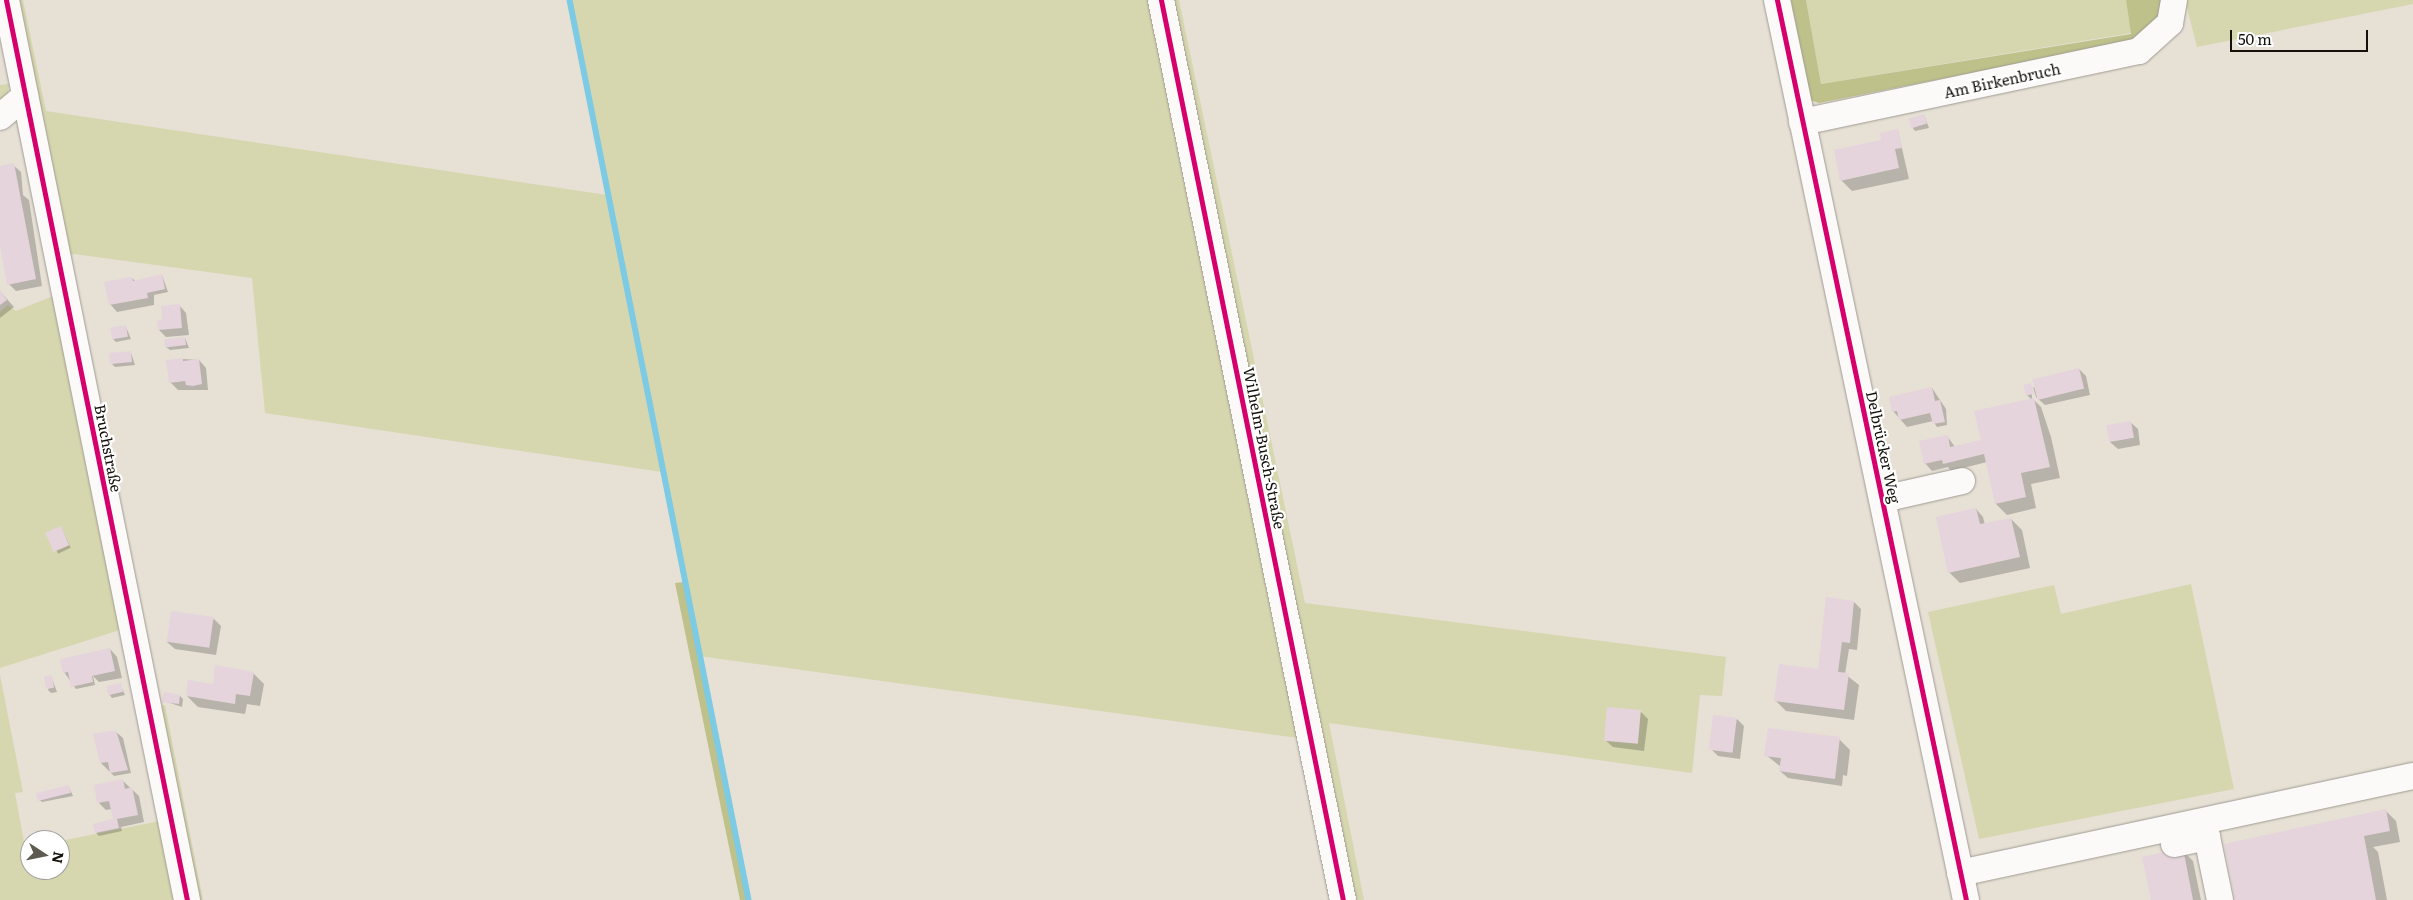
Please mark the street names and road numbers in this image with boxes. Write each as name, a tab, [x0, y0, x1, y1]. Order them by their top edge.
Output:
street label: Am Birkenbruch	[1942, 59, 2062, 101]
street label: Wilhelm-Busch-Straße	[1240, 366, 1290, 530]
street label: Delbrücker Weg	[1863, 389, 1905, 505]
street label: Bruchstraße	[92, 403, 126, 493]

